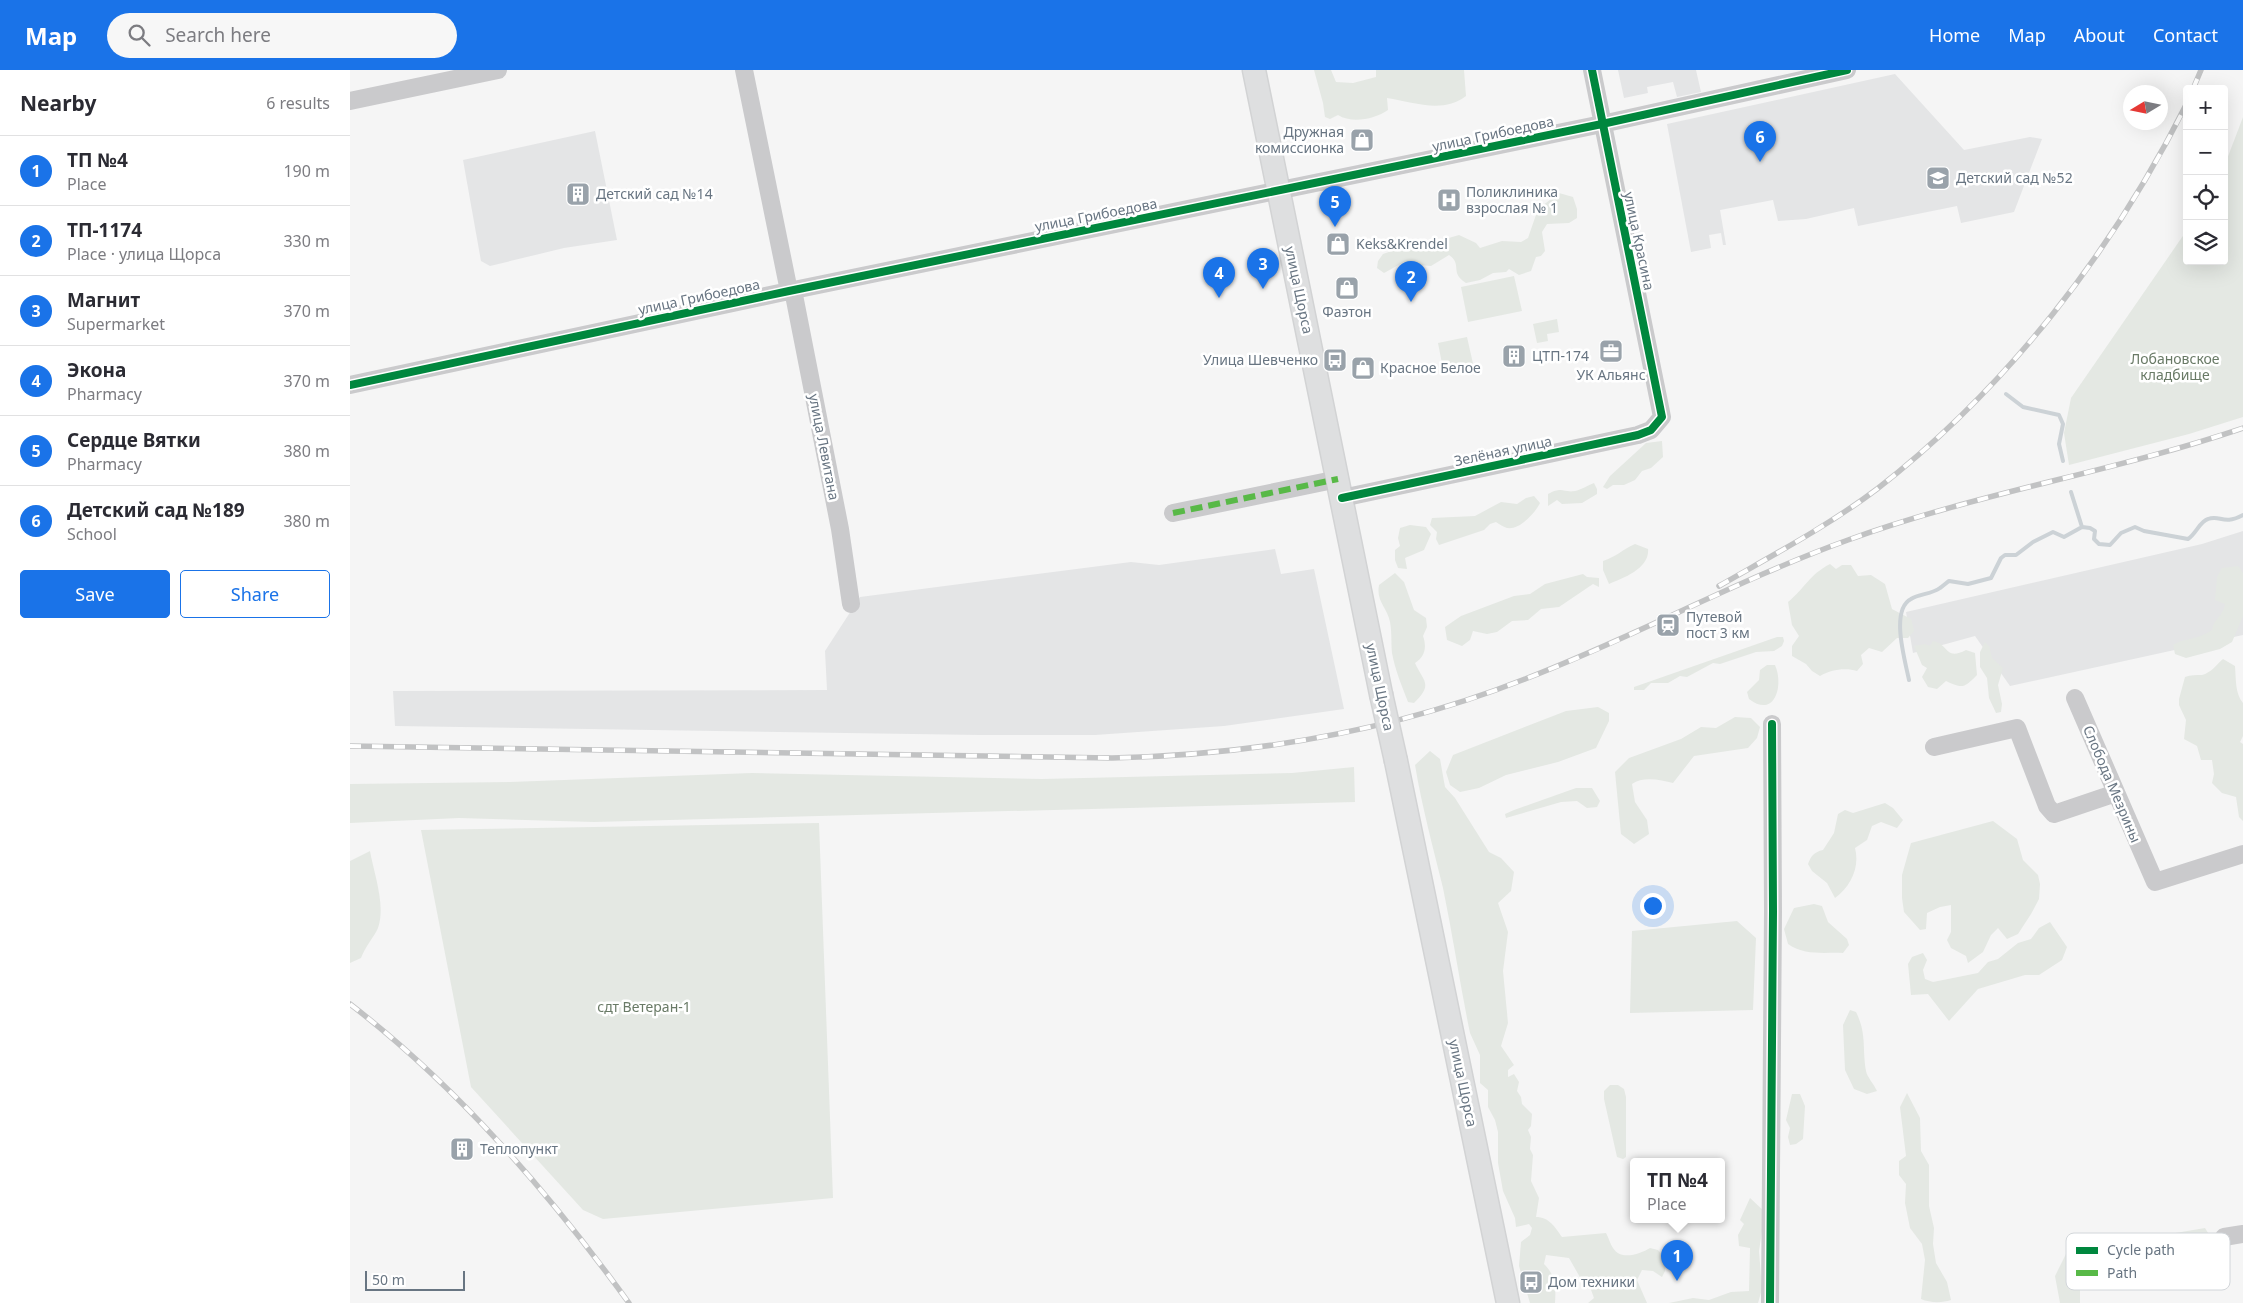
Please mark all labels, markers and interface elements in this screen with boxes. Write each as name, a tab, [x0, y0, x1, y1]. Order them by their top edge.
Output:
search box	[107, 13, 457, 58]
text: Map	[25, 19, 77, 52]
icon: search	[125, 21, 153, 49]
text: Search here	[165, 22, 271, 48]
text: Home	[1929, 23, 1980, 47]
text: Map	[2008, 23, 2046, 47]
text: About	[2074, 23, 2125, 47]
text: Contact	[2153, 23, 2218, 47]
north arrow	[2123, 85, 2168, 130]
map controls	[2183, 85, 2228, 265]
button: +	[2183, 85, 2228, 130]
text: Nearby	[20, 89, 96, 117]
text: 6 results	[266, 92, 330, 114]
street label: улица Грибоедова	[1430, 111, 1556, 156]
pin: 6	[1744, 121, 1776, 162]
place label: Дружная комиссионка	[1255, 122, 1344, 157]
shop icon: Дружная комиссионка	[1349, 127, 1375, 153]
button: −	[2183, 130, 2228, 175]
text: ТП №4	[67, 147, 128, 173]
text: 1	[31, 160, 41, 182]
text: 190 m	[283, 160, 330, 182]
school or university icon: Детский сад №52	[1925, 165, 1951, 191]
place label: Детский сад №52	[1956, 168, 2073, 187]
text: Place	[67, 173, 107, 195]
button: locate	[2183, 175, 2228, 220]
building icon: Детский сад №14	[565, 181, 591, 207]
place label: Поликлиника взрослая № 1	[1466, 182, 1558, 217]
place label: Детский сад №14	[596, 184, 713, 203]
pin: 5	[1319, 186, 1351, 227]
hospital icon: Поликлиника взрослая № 1	[1436, 187, 1462, 213]
street label: улица Красина	[1620, 190, 1659, 292]
street label: улица Грибоедова	[1033, 193, 1159, 236]
text: ТП-1174	[67, 217, 142, 243]
button: layers	[2183, 220, 2228, 265]
text: 2	[31, 230, 41, 252]
text: 330 m	[283, 230, 330, 252]
shop icon: Keks&Krendel	[1325, 231, 1351, 257]
place label: Keks&Krendel	[1356, 234, 1448, 253]
text: Place · улица Щорса	[67, 243, 221, 265]
street label: улица Щорса	[1281, 244, 1318, 336]
pin: 3	[1247, 248, 1279, 289]
pin: 4	[1203, 257, 1235, 298]
pin: 2	[1395, 261, 1427, 302]
street label: улица Грибоедова	[636, 274, 762, 319]
shop icon: Фаэтон	[1334, 275, 1360, 301]
text: Магнит	[67, 287, 140, 313]
text: 3	[31, 300, 41, 322]
text: 370 m	[283, 300, 330, 322]
place label: Фаэтон	[1322, 302, 1372, 321]
text: Supermarket	[67, 313, 165, 335]
office icon: УК Альянс	[1598, 338, 1624, 364]
building icon: ЦТП-174	[1501, 343, 1527, 369]
place label: ЦТП-174	[1532, 346, 1589, 365]
bus stop icon: Улица Шевченко	[1322, 347, 1348, 373]
park label: Лобановское кладбище	[2130, 349, 2220, 384]
place label: Улица Шевченко	[1203, 350, 1318, 369]
shop icon: Красное Белое	[1350, 355, 1376, 381]
text: Экона	[67, 357, 126, 383]
place label: Красное Белое	[1380, 358, 1481, 377]
place label: УК Альянс	[1576, 365, 1646, 384]
text: 4	[31, 370, 41, 392]
text: 370 m	[283, 370, 330, 392]
text: Pharmacy	[67, 383, 142, 405]
street label: улица Левитана	[805, 392, 844, 502]
text: Сердце Вятки	[67, 427, 201, 453]
street label: Зелёная улица	[1452, 431, 1554, 470]
text: 5	[31, 440, 41, 462]
text: 380 m	[283, 440, 330, 462]
text: Pharmacy	[67, 453, 142, 475]
text: Детский сад №189	[67, 497, 245, 523]
text: 6	[31, 510, 41, 532]
text: 380 m	[283, 510, 330, 532]
text: School	[67, 523, 117, 545]
button: Save	[20, 570, 170, 618]
button: Share	[180, 570, 330, 618]
place label: Путевой пост 3 км	[1686, 607, 1750, 642]
station icon: Путевой пост 3 км	[1655, 612, 1681, 638]
street label: улица Щорса	[1362, 641, 1399, 733]
street label: Слобода Мезрины	[2079, 722, 2146, 845]
your location	[1640, 893, 1666, 919]
park label: сдт Ветеран-1	[597, 997, 691, 1016]
street label: улица Щорса	[1445, 1037, 1482, 1129]
building icon: Теплопункт	[449, 1136, 475, 1162]
place label: Теплопункт	[480, 1139, 559, 1158]
popup	[1630, 1158, 1725, 1223]
text: ТП №4	[1647, 1167, 1708, 1193]
text: Place	[1647, 1193, 1687, 1215]
legend	[2066, 1233, 2230, 1290]
pin: 1	[1661, 1240, 1693, 1281]
text: Cycle path	[2107, 1240, 2175, 1259]
text: Path	[2107, 1263, 2137, 1282]
scale bar	[365, 1268, 465, 1291]
bus stop icon: Дом техники	[1518, 1269, 1544, 1295]
text: 50 m	[372, 1270, 405, 1289]
place label: Дом техники	[1548, 1272, 1635, 1291]

